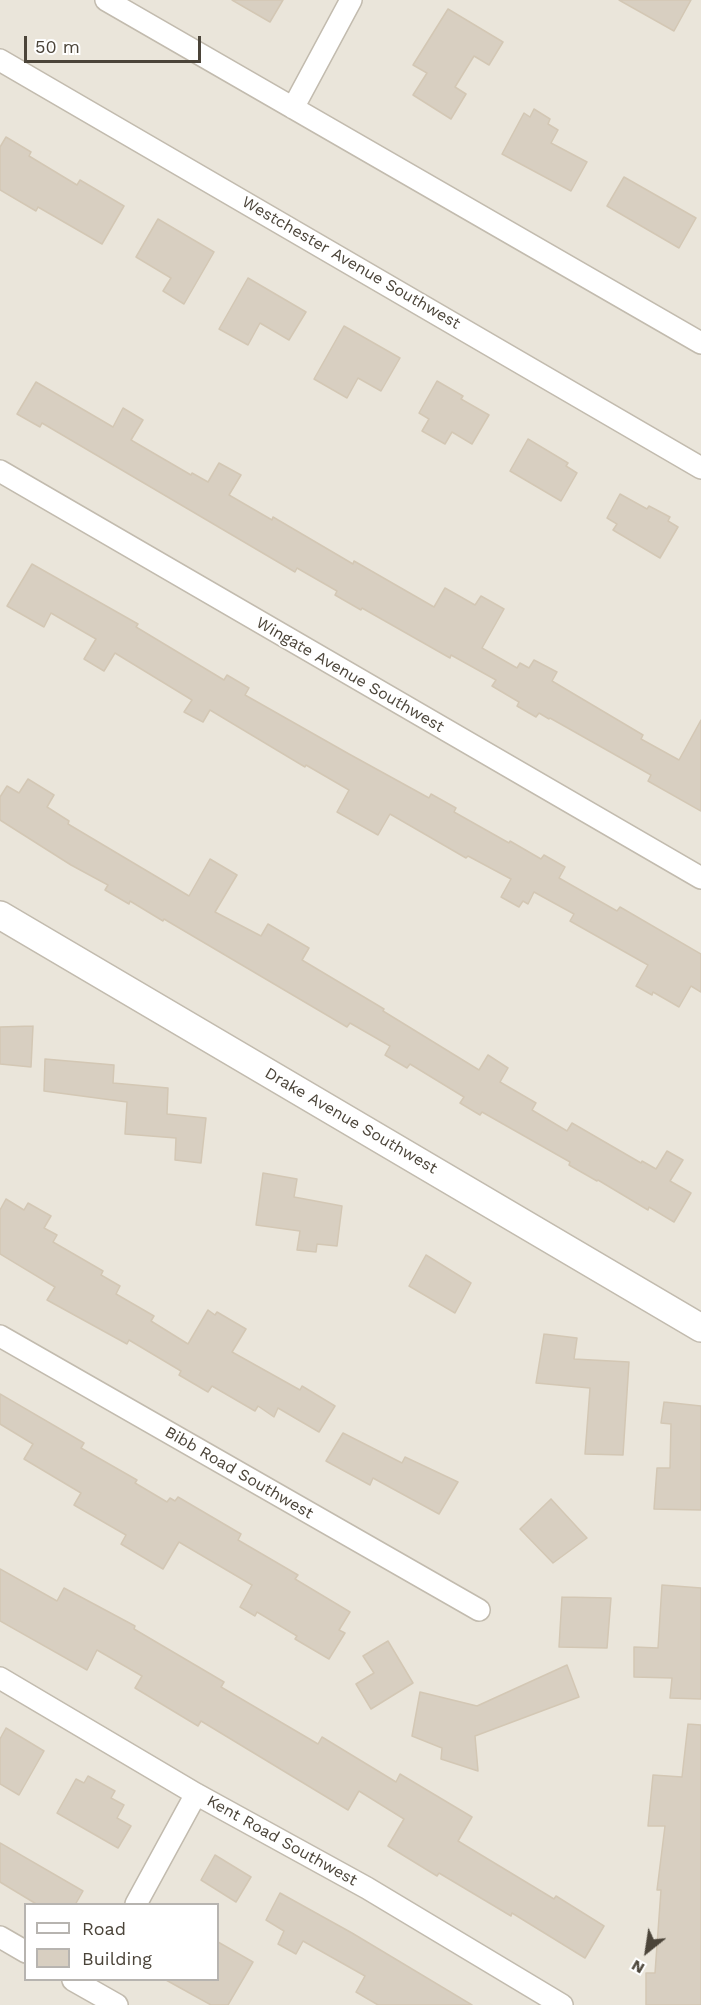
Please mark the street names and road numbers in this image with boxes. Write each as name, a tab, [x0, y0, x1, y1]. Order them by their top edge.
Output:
street label: Westchester Avenue Southwest	[238, 192, 464, 334]
street label: Wingate Avenue Southwest	[253, 613, 447, 737]
street label: Drake Avenue Southwest	[261, 1064, 441, 1178]
street label: Bibb Road Southwest	[161, 1423, 317, 1523]
street label: Kent Road Southwest	[203, 1792, 361, 1890]

